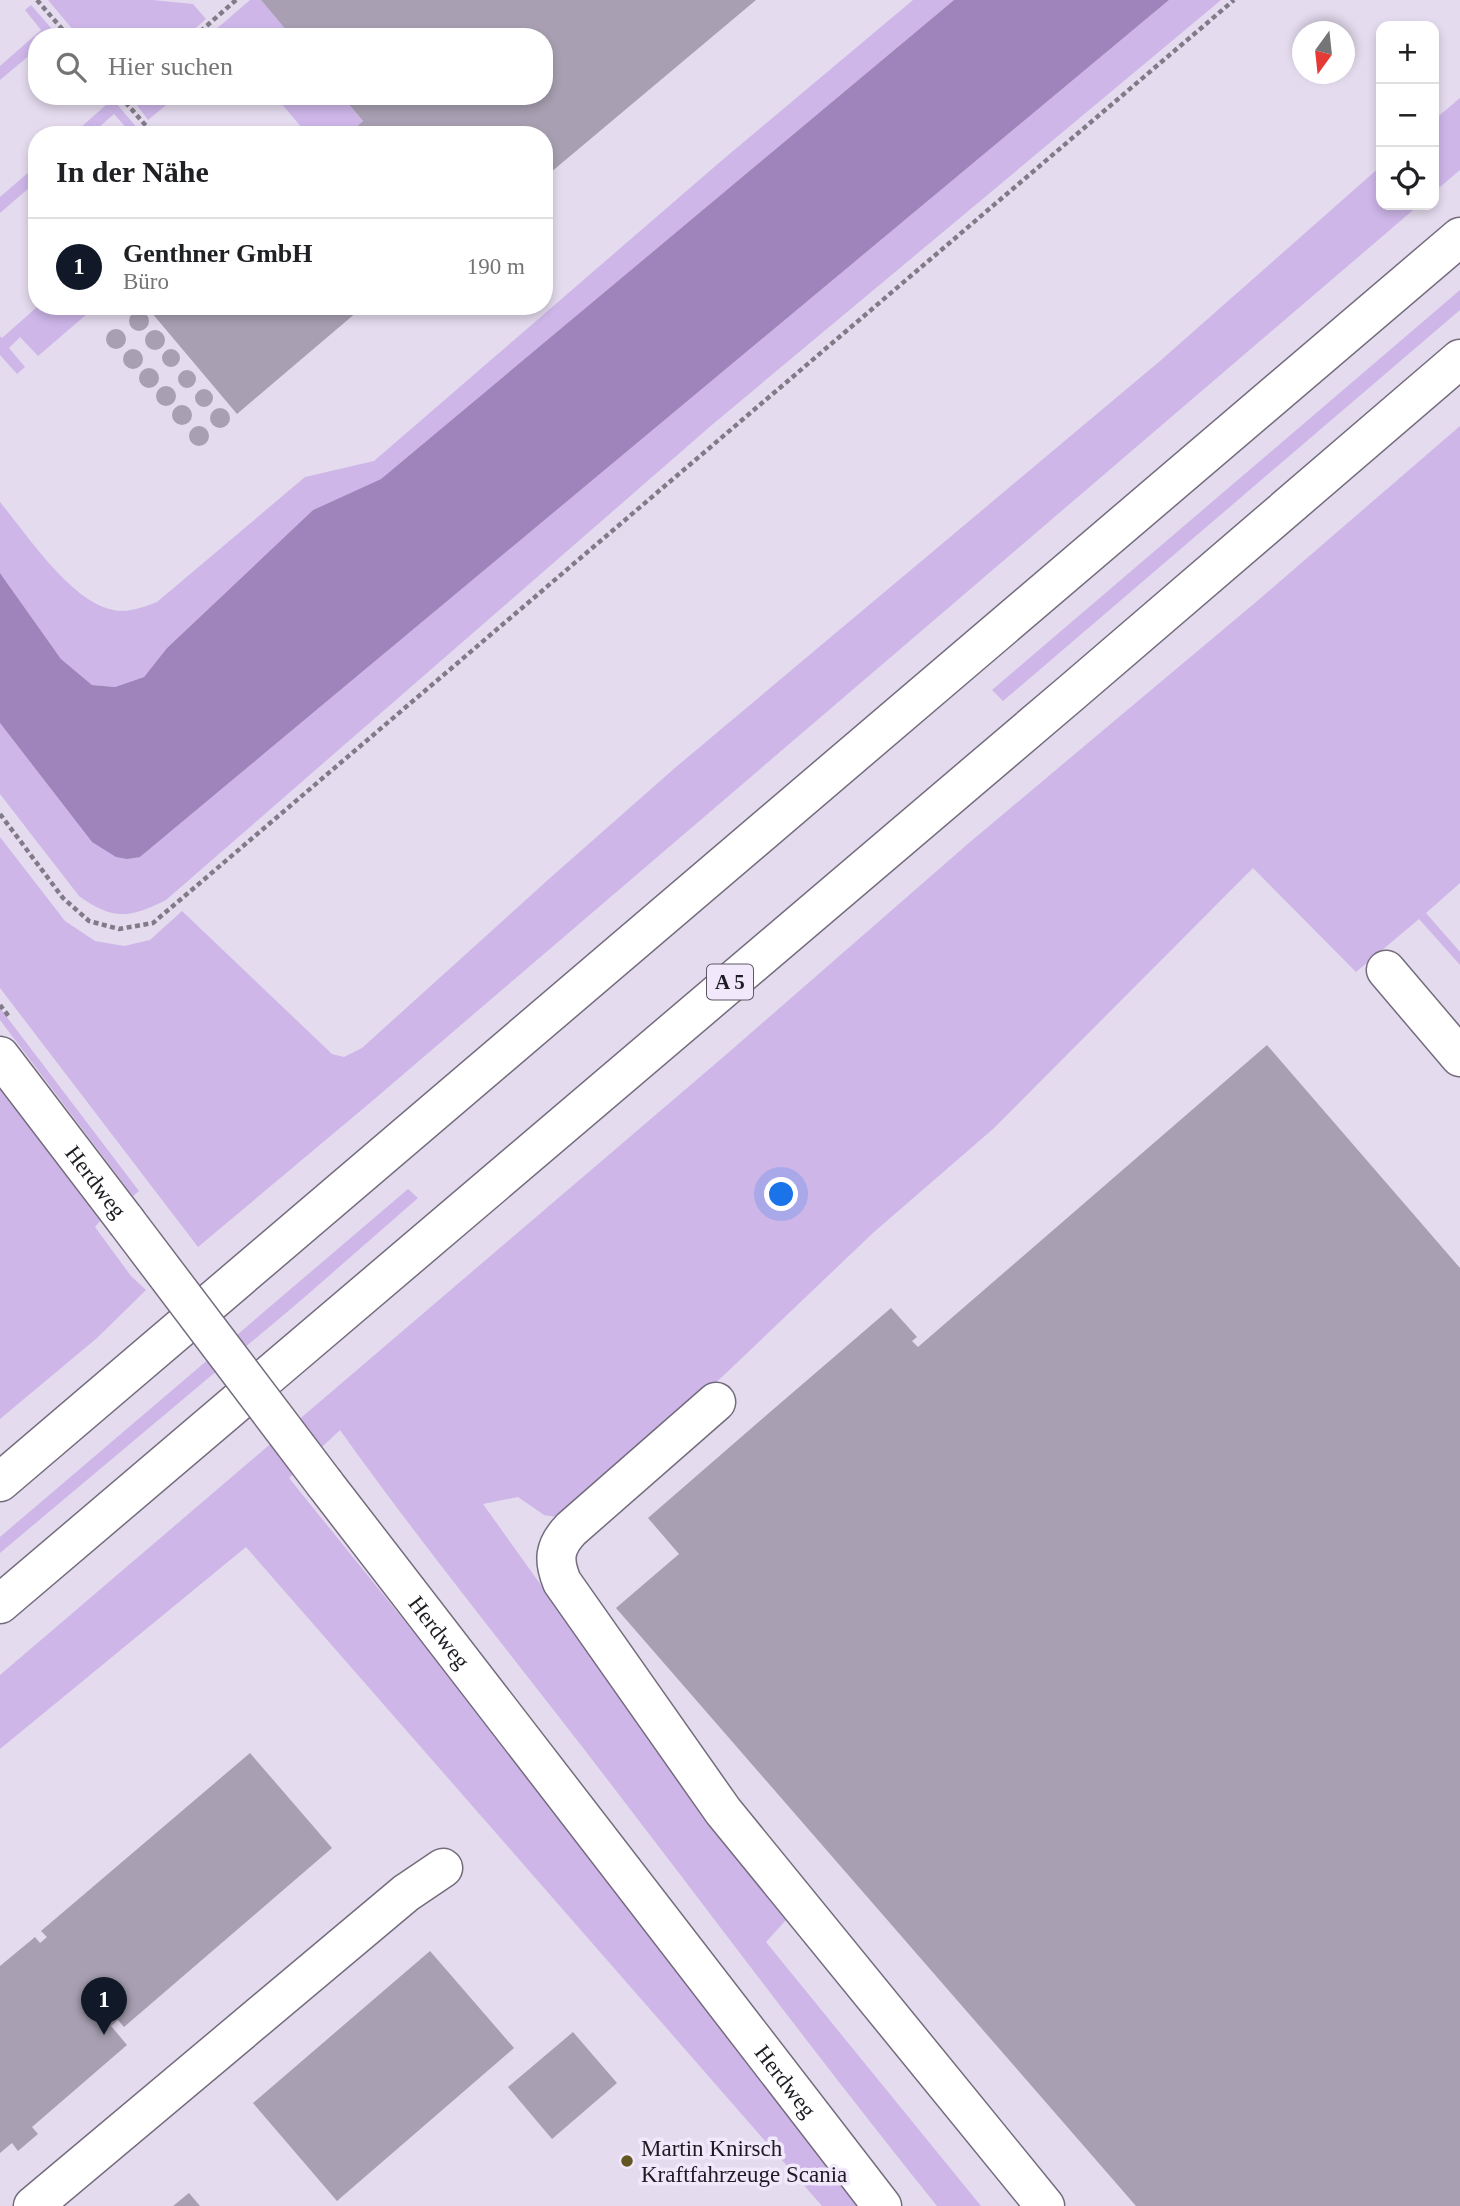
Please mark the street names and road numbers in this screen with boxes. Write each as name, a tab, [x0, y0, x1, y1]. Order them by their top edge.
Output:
road number: A 5	[707, 964, 753, 1000]
street label: Herdweg	[60, 1140, 132, 1223]
street label: Herdweg	[404, 1591, 475, 1673]
street label: Herdweg	[750, 2040, 822, 2122]

